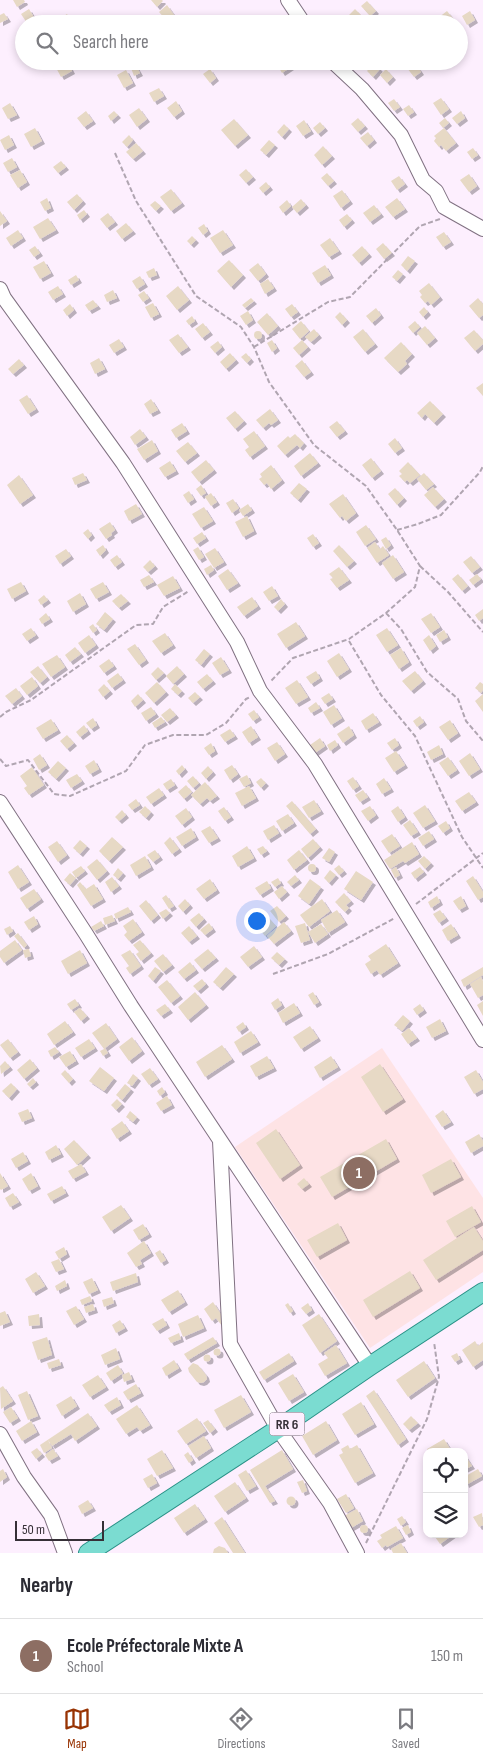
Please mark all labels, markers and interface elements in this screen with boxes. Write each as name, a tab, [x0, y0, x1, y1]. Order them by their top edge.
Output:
search box	[15, 15, 468, 70]
icon: search	[33, 29, 61, 57]
text: Search here	[73, 31, 149, 54]
your location	[244, 908, 270, 934]
pin: 1	[343, 1154, 375, 1192]
road number: RR 6	[270, 1412, 304, 1436]
map controls	[423, 1448, 468, 1538]
button: locate	[423, 1448, 468, 1493]
button: layers	[423, 1493, 468, 1538]
scale bar	[15, 1518, 104, 1541]
text: 50 m	[22, 1521, 45, 1538]
text: Nearby	[20, 1573, 73, 1598]
text: Ecole Préfectorale Mixte A	[67, 1635, 243, 1658]
text: 1	[33, 1647, 39, 1666]
text: 150 m	[431, 1647, 463, 1666]
text: School	[67, 1658, 103, 1677]
tab: Map	[63, 1705, 91, 1752]
tab: Directions	[217, 1705, 266, 1752]
tab: Saved	[392, 1705, 420, 1752]

